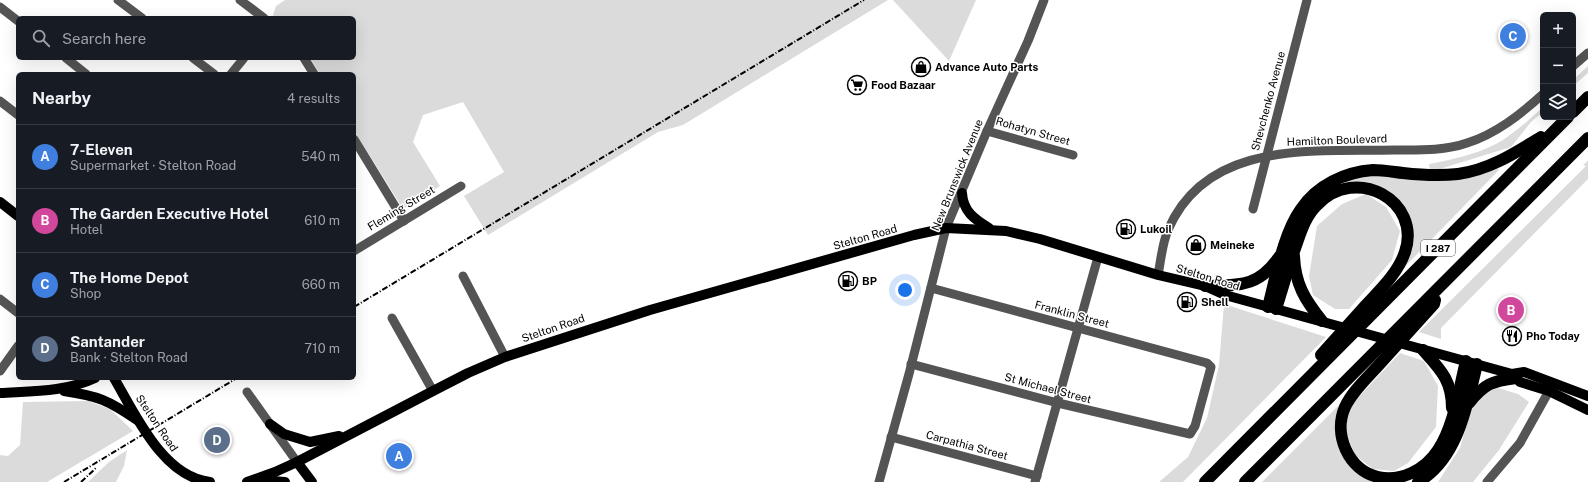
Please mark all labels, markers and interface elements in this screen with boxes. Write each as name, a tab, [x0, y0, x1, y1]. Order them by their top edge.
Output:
map controls	[1540, 12, 1576, 120]
button: +	[1540, 12, 1576, 48]
search box	[16, 16, 356, 60]
pin: C	[1500, 21, 1526, 51]
icon: search	[30, 27, 52, 49]
text: Search here	[62, 30, 146, 47]
button: −	[1540, 48, 1576, 84]
street label: Shevchenko Avenue	[1249, 50, 1287, 152]
shop icon: Advance Auto Parts	[910, 56, 932, 78]
place label: Advance Auto Parts	[935, 61, 1038, 73]
supermarket icon: Food Bazaar	[846, 74, 868, 96]
place label: Food Bazaar	[871, 79, 936, 91]
button: layers	[1540, 84, 1576, 120]
text: Nearby	[32, 88, 91, 108]
text: 4 results	[287, 91, 340, 106]
street label: Rohatyn Street	[994, 115, 1072, 147]
street label: New Brunswick Avenue	[929, 117, 985, 233]
street label: Hamilton Boulevard	[1287, 132, 1387, 148]
text: 7-Eleven	[70, 141, 133, 158]
text: A	[40, 149, 50, 164]
text: 540 m	[301, 149, 340, 164]
text: Supermarket · Stelton Road	[70, 158, 236, 173]
street label: Fleming Street	[365, 183, 437, 233]
text: The Garden Executive Hotel	[70, 205, 269, 222]
text: B	[41, 213, 49, 228]
text: 610 m	[304, 213, 340, 228]
fuel station icon: Lukoil	[1115, 218, 1137, 240]
text: Hotel	[70, 222, 103, 237]
street label: Stelton Road	[832, 222, 898, 252]
place label: Lukoil	[1140, 223, 1172, 235]
shop icon: Meineke	[1185, 234, 1207, 256]
place label: Meineke	[1210, 239, 1255, 251]
road number: I 287	[1421, 240, 1455, 256]
street label: Stelton Road	[1175, 262, 1241, 292]
text: The Home Depot	[70, 269, 189, 286]
fuel station icon: BP	[837, 270, 859, 292]
place label: BP	[862, 275, 877, 287]
text: C	[40, 277, 50, 292]
text: 660 m	[302, 277, 340, 292]
your location	[895, 280, 915, 300]
text: Shop	[70, 286, 101, 301]
fuel station icon: Shell	[1176, 291, 1198, 313]
pin: B	[1498, 295, 1524, 325]
place label: Shell	[1201, 296, 1229, 308]
street label: Franklin Street	[1034, 298, 1110, 330]
street label: Stelton Road	[520, 312, 586, 344]
restaurant icon: Pho Today	[1501, 325, 1523, 347]
place label: Pho Today	[1526, 330, 1580, 342]
text: Santander	[70, 333, 145, 350]
text: D	[40, 341, 50, 356]
text: 710 m	[304, 341, 340, 356]
text: Bank · Stelton Road	[70, 350, 188, 365]
street label: St Michael Street	[1003, 371, 1093, 405]
street label: Stelton Road	[134, 392, 180, 454]
pin: D	[204, 425, 230, 455]
street label: Carpathia Street	[925, 428, 1009, 462]
pin: A	[386, 441, 412, 471]

